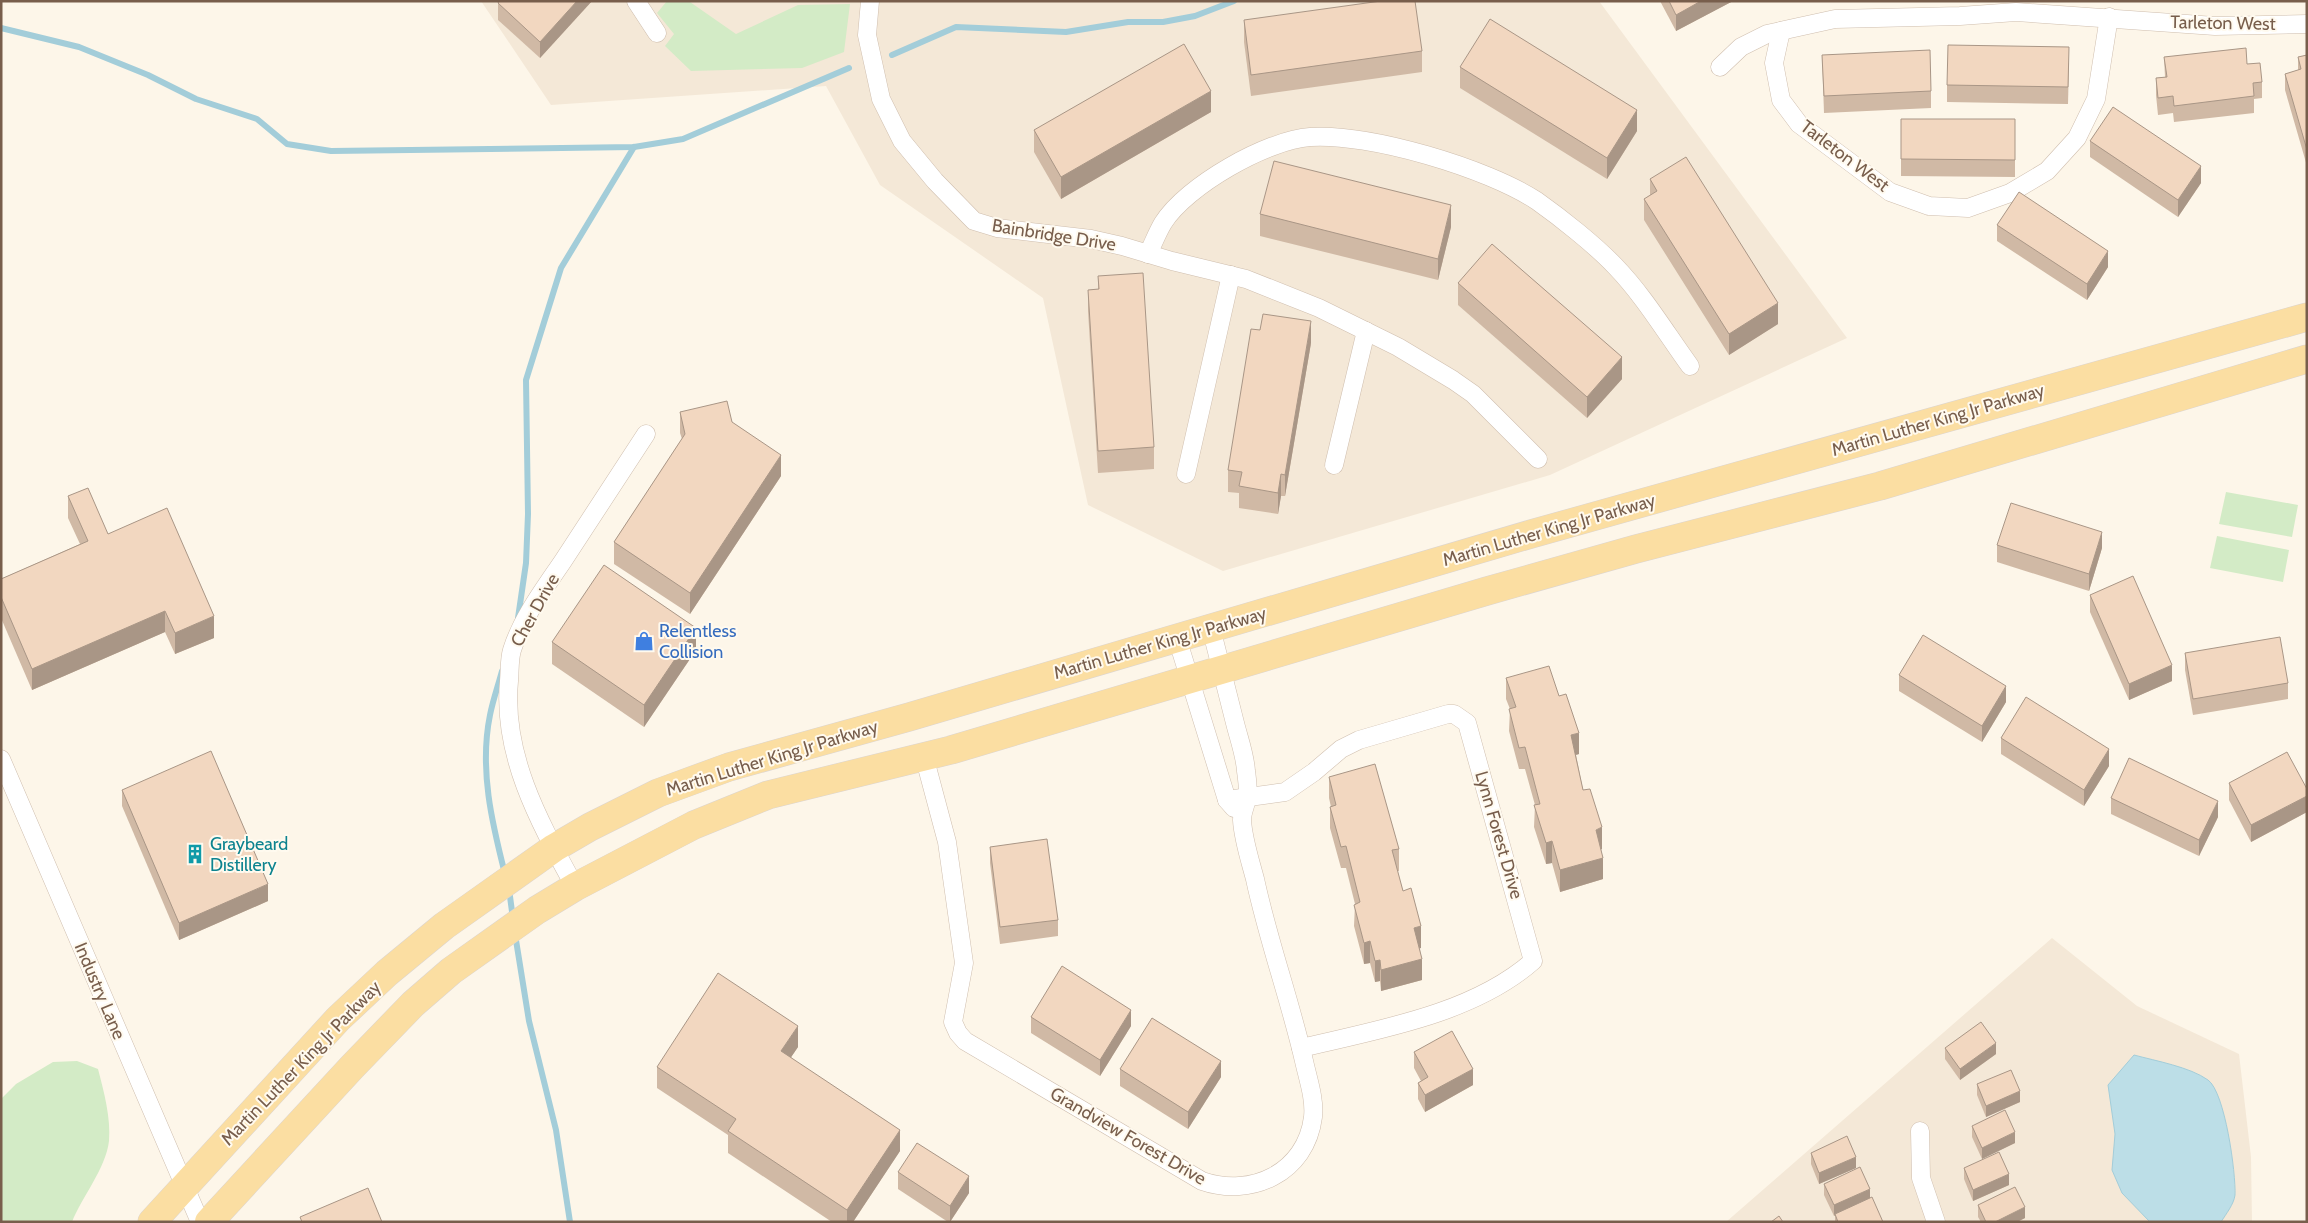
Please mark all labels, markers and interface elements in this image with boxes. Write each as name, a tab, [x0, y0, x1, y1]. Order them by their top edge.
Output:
street label: Tarleton West	[2170, 11, 2276, 35]
street label: Tarleton West	[1796, 116, 1894, 196]
street label: Bainbridge Drive	[990, 214, 1118, 256]
street label: Martin Luther King Jr Parkway	[1829, 379, 2047, 461]
street label: Martin Luther King Jr Parkway	[1440, 489, 1658, 571]
street label: Cher Drive	[506, 570, 564, 650]
street label: Martin Luther King Jr Parkway	[1051, 602, 1269, 684]
place label: Relentless Collision	[659, 620, 736, 663]
shop icon: Relentless Collision	[633, 630, 655, 652]
street label: Martin Luther King Jr Parkway	[663, 715, 881, 801]
street label: Lynn Forest Drive	[1470, 768, 1528, 902]
place label: Graybeard Distillery	[210, 833, 288, 876]
building icon: Graybeard Distillery	[184, 843, 206, 865]
street label: Industry Lane	[70, 939, 130, 1043]
street label: Martin Luther King Jr Parkway	[217, 976, 385, 1150]
street label: Grandview Forest Drive	[1046, 1082, 1210, 1190]

